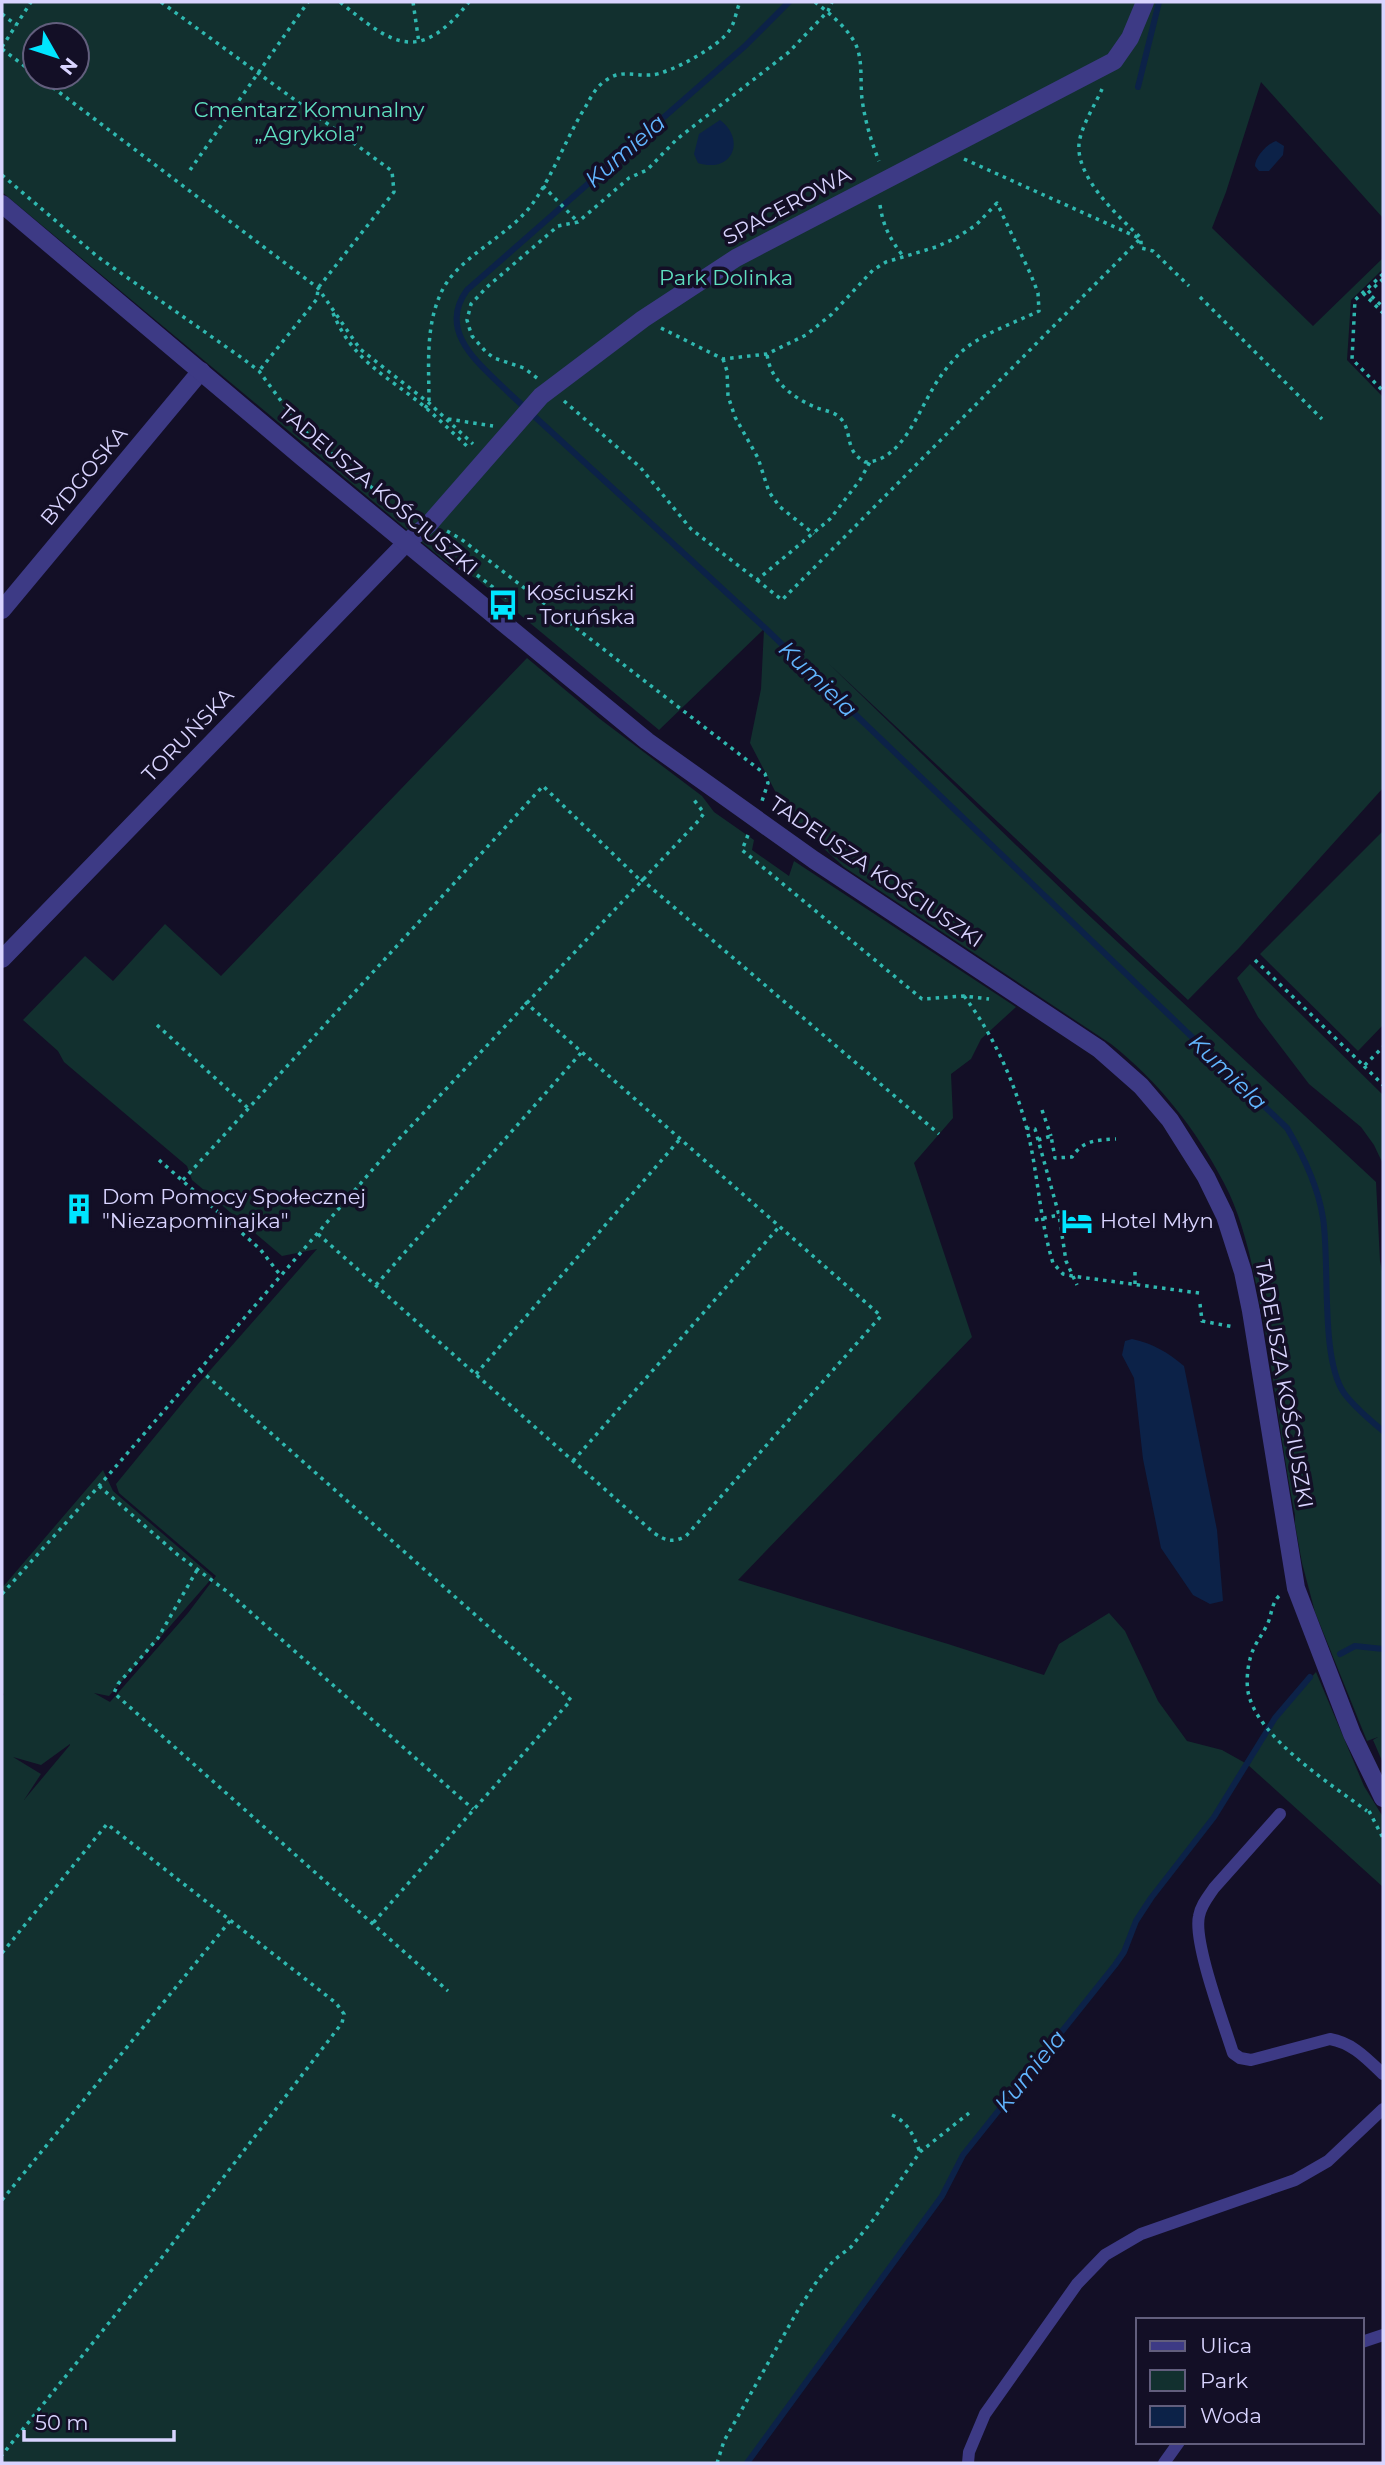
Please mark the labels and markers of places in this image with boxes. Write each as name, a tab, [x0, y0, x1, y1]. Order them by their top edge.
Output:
place label: Kościuszki - Toruńska	[526, 580, 635, 629]
bus stop icon: Kościuszki - Toruńska	[486, 588, 520, 622]
place label: Dom Pomocy Społecznej "Niezapominajka"	[102, 1184, 366, 1233]
building icon: Dom Pomocy Społecznej "Niezapominajka"	[62, 1192, 96, 1226]
hotel icon: Hotel Młyn	[1060, 1204, 1094, 1238]
place label: Hotel Młyn	[1100, 1208, 1214, 1233]

